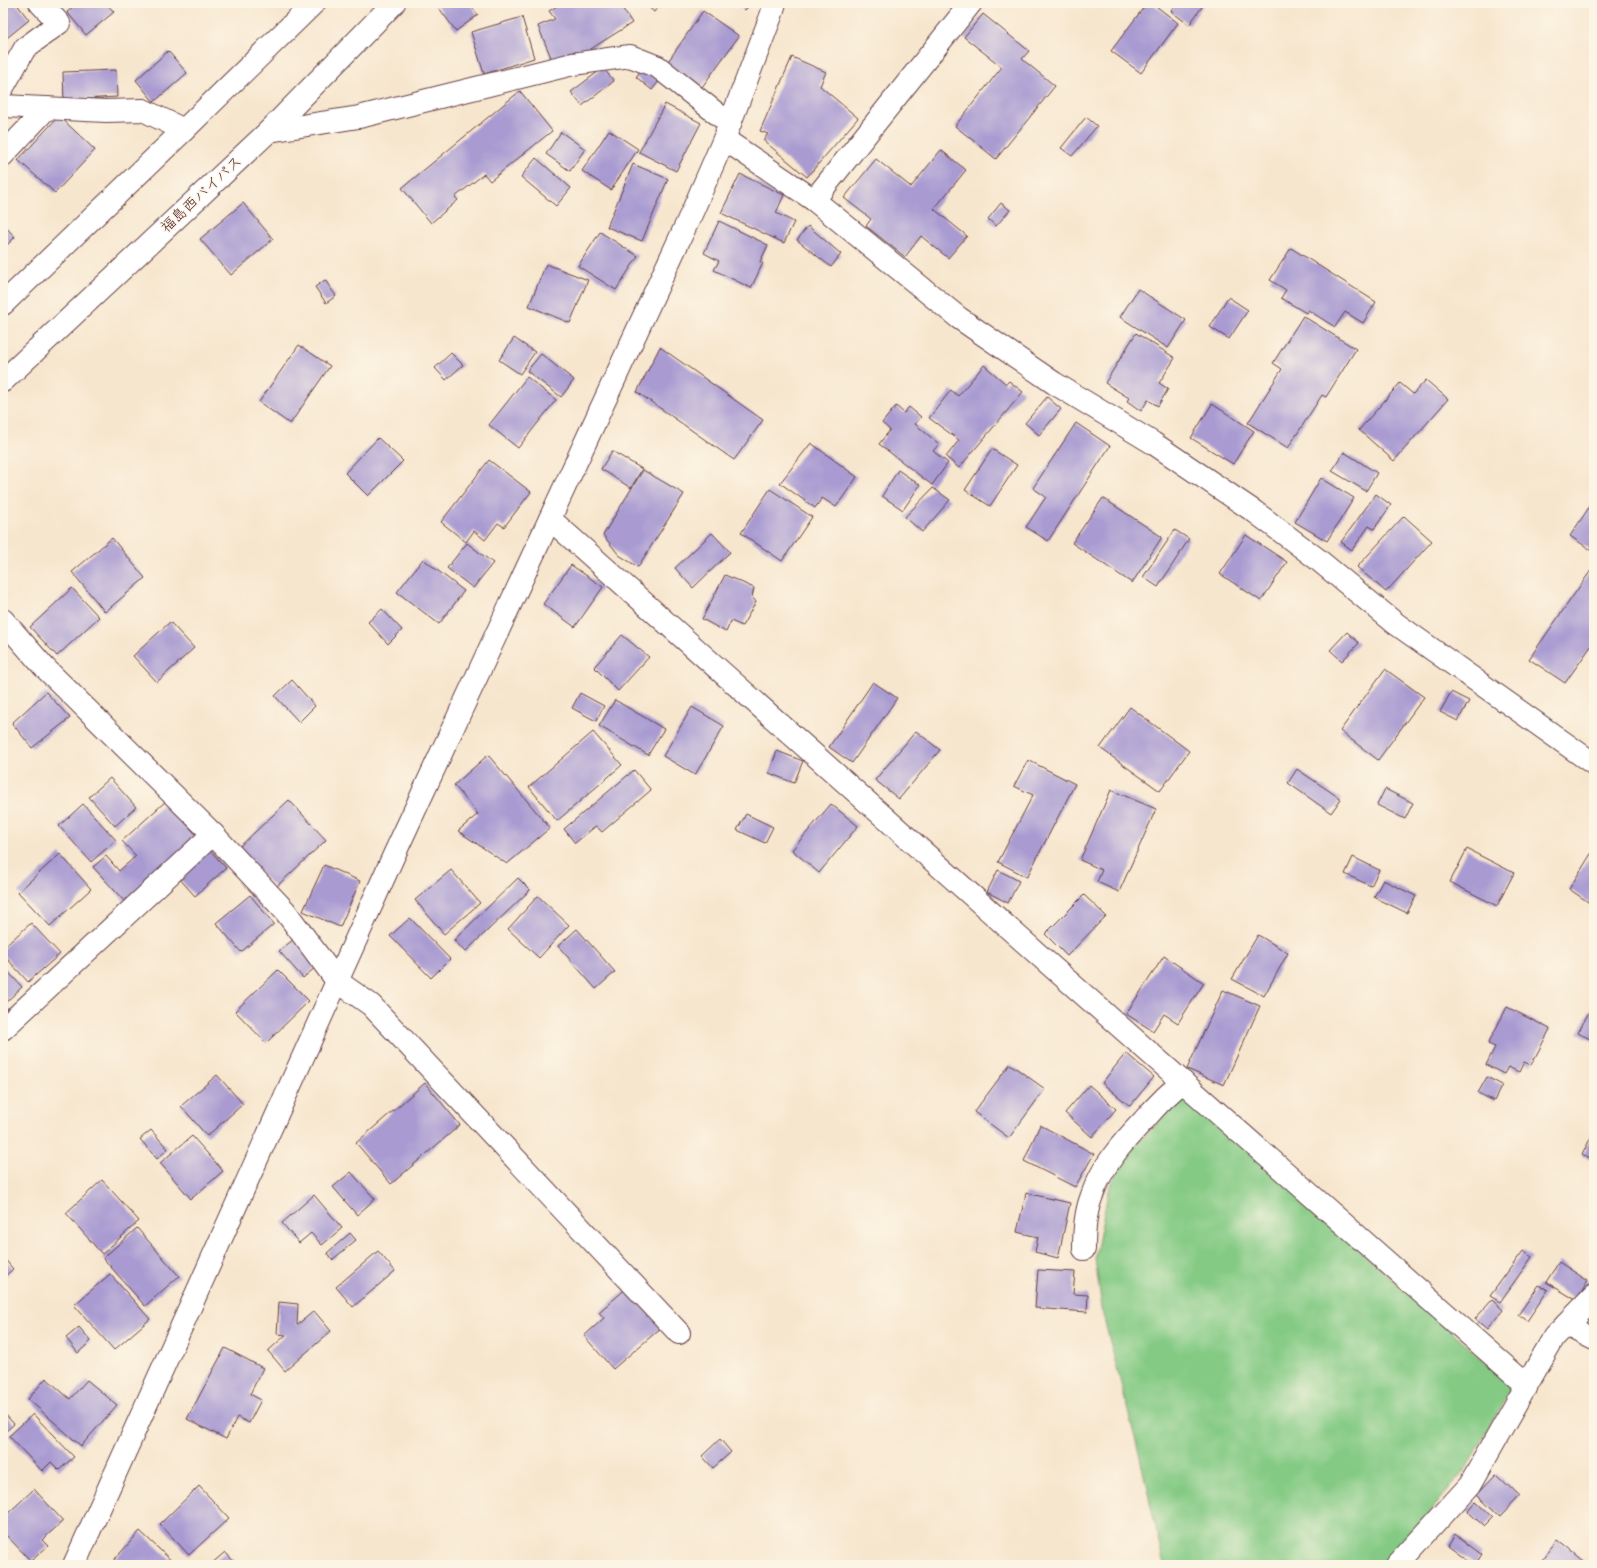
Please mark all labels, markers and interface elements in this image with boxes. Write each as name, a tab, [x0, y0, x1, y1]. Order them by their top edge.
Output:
street label: 福島西バイパス	[156, 151, 246, 237]

